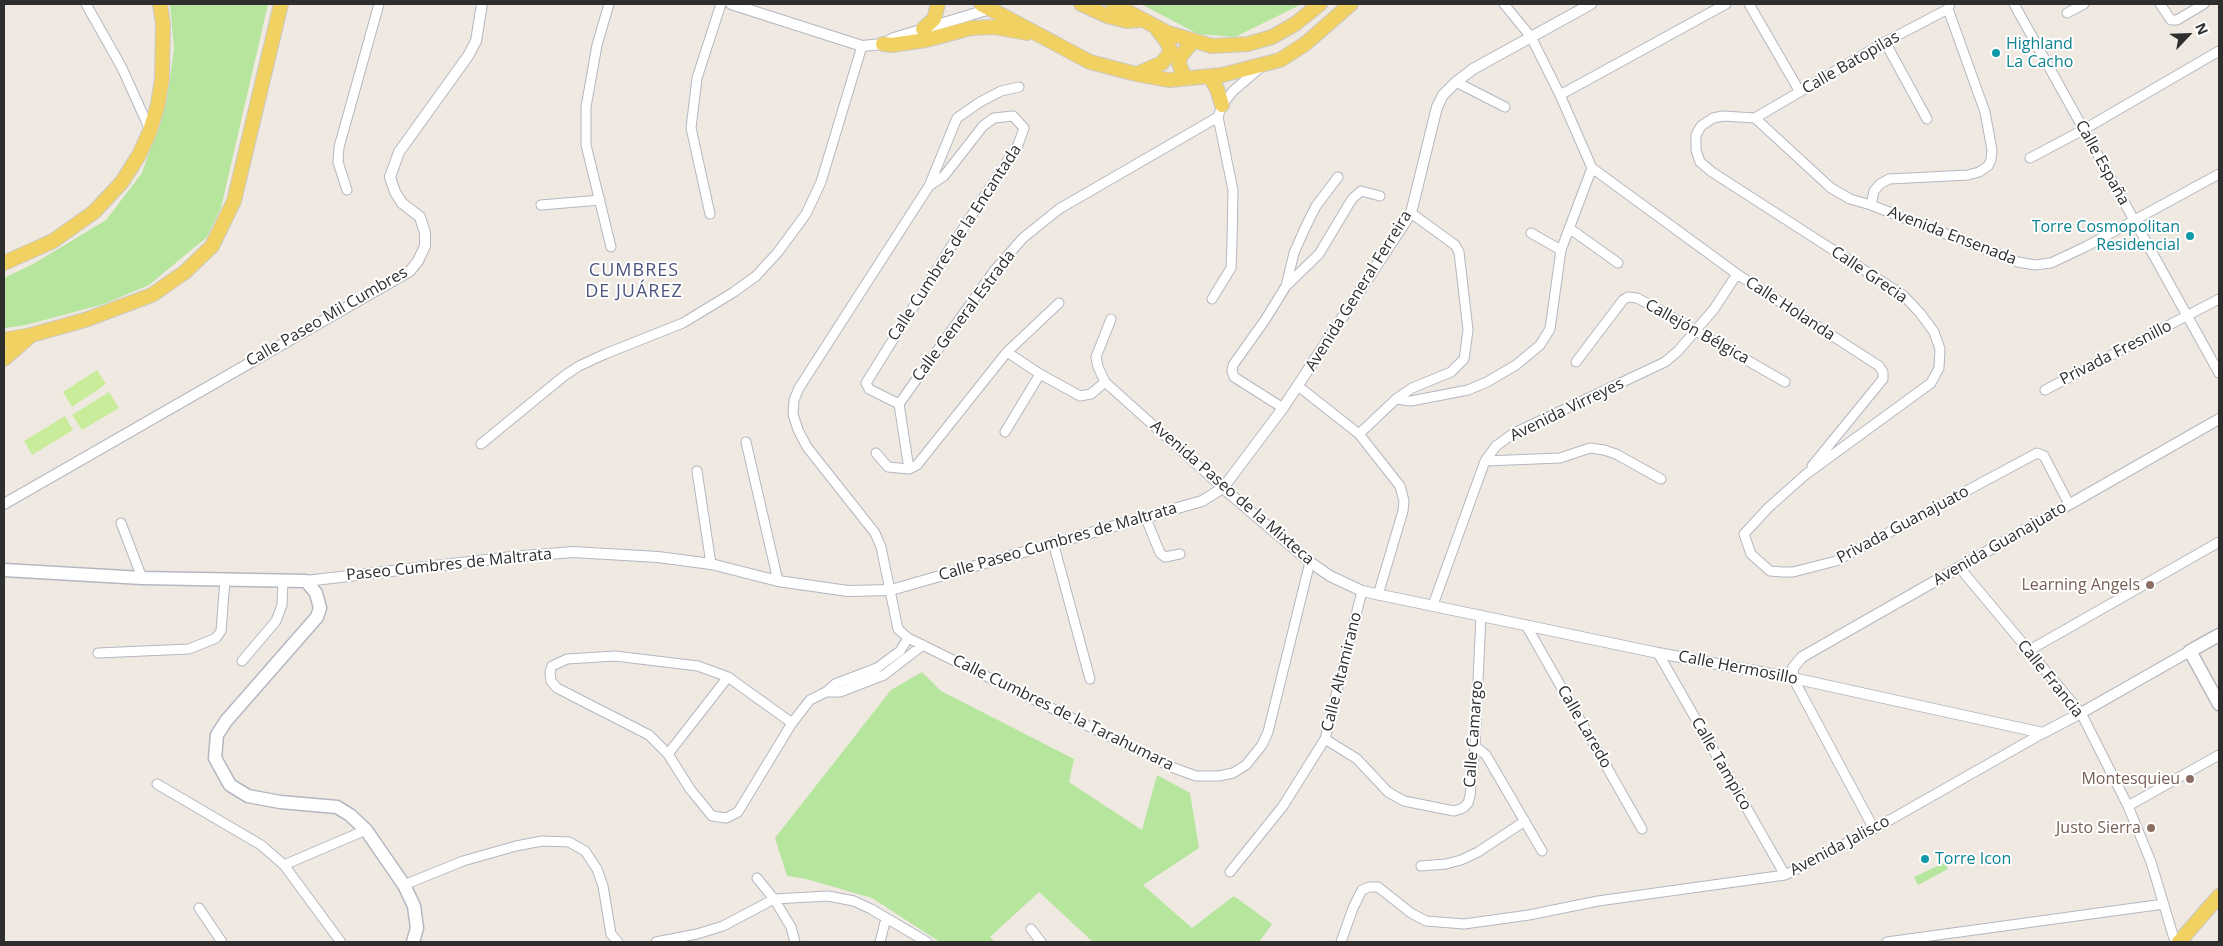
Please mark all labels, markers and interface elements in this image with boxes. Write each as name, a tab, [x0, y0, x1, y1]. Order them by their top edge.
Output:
north arrow	[2163, 10, 2213, 60]
text: N	[2191, 20, 2213, 38]
street label: Calle Batopilas	[1799, 27, 1903, 99]
place label: Highland La Cacho	[2006, 34, 2073, 72]
marker: Highland La Cacho	[1990, 47, 2002, 59]
street label: Calle España	[2071, 117, 2133, 209]
street label: Calle Cumbres de la Encantada	[884, 141, 1026, 345]
street label: Avenida Ensenada	[1885, 203, 2019, 269]
street label: Avenida General Ferreira	[1302, 207, 1416, 375]
place label: Torre Cosmopolitan Residencial	[2032, 217, 2180, 255]
marker: Torre Cosmopolitan Residencial	[2184, 230, 2196, 242]
street label: Calle Grecia	[1827, 242, 1911, 308]
street label: Calle General Estrada	[908, 247, 1020, 385]
district label: CUMBRES DE JUÁREZ	[584, 260, 684, 302]
street label: Calle Paseo Mil Cumbres	[243, 263, 411, 371]
street label: Calle Holanda	[1742, 273, 1838, 345]
street label: Callejón Bélgica	[1641, 295, 1753, 369]
street label: Privada Fresnillo	[2057, 317, 2175, 389]
street label: Avenida Virreyes	[1507, 374, 1627, 446]
street label: Avenida Paseo de la Mixteca	[1146, 417, 1318, 569]
street label: Privada Guanajuato	[1834, 482, 1972, 568]
street label: Avenida Guanajuato	[1930, 498, 2070, 590]
street label: Calle Paseo Cumbres de Maltrata	[937, 499, 1179, 585]
street label: Paseo Cumbres de Maltrata	[345, 545, 553, 585]
place label: Learning Angels	[2021, 575, 2140, 595]
marker: Learning Angels	[2144, 579, 2156, 591]
street label: Calle Altamirano	[1318, 610, 1366, 734]
street label: Calle Francia	[2013, 636, 2087, 722]
street label: Calle Hermosillo	[1677, 647, 1799, 689]
street label: Calle Cumbres de la Tarahumara	[949, 651, 1177, 775]
street label: Calle Camargo	[1461, 680, 1487, 788]
street label: Calle Laredo	[1553, 682, 1615, 772]
street label: Calle Tampico	[1687, 714, 1755, 814]
place label: Montesquieu	[2081, 769, 2180, 789]
marker: Montesquieu	[2184, 773, 2196, 785]
street label: Avenida Jalisco	[1787, 812, 1893, 880]
place label: Justo Sierra	[2056, 818, 2141, 838]
marker: Justo Sierra	[2145, 822, 2157, 834]
place label: Torre Icon	[1935, 849, 2011, 869]
marker: Torre Icon	[1919, 853, 1931, 865]

